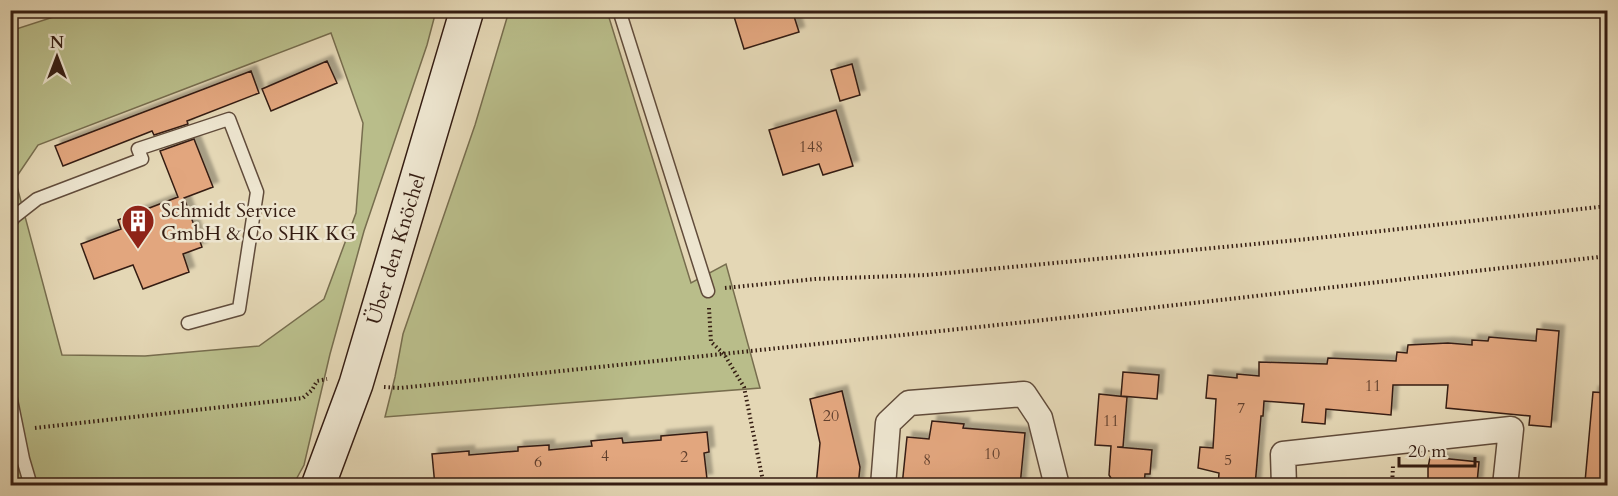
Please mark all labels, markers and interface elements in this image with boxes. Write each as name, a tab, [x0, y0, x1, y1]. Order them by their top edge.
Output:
north arrow	[27, 27, 87, 87]
text: N	[50, 32, 64, 54]
house number: 148	[799, 136, 823, 158]
street label: Über den Knöchel	[360, 170, 432, 328]
place label: Schmidt Service GmbH & Co SHK KG	[161, 197, 356, 247]
building icon: Schmidt Service GmbH & Co SHK KG	[120, 203, 156, 250]
house number: 11	[1365, 375, 1381, 397]
house number: 7	[1237, 397, 1245, 419]
house number: 20	[823, 405, 839, 427]
house number: 11	[1103, 410, 1119, 432]
scale bar	[1399, 430, 1476, 468]
text: 20 m	[1408, 439, 1447, 464]
house number: 10	[984, 443, 1000, 465]
house number: 4	[601, 445, 609, 467]
house number: 2	[680, 446, 688, 468]
house number: 8	[923, 449, 931, 471]
house number: 5	[1224, 449, 1232, 471]
house number: 6	[534, 451, 542, 473]

